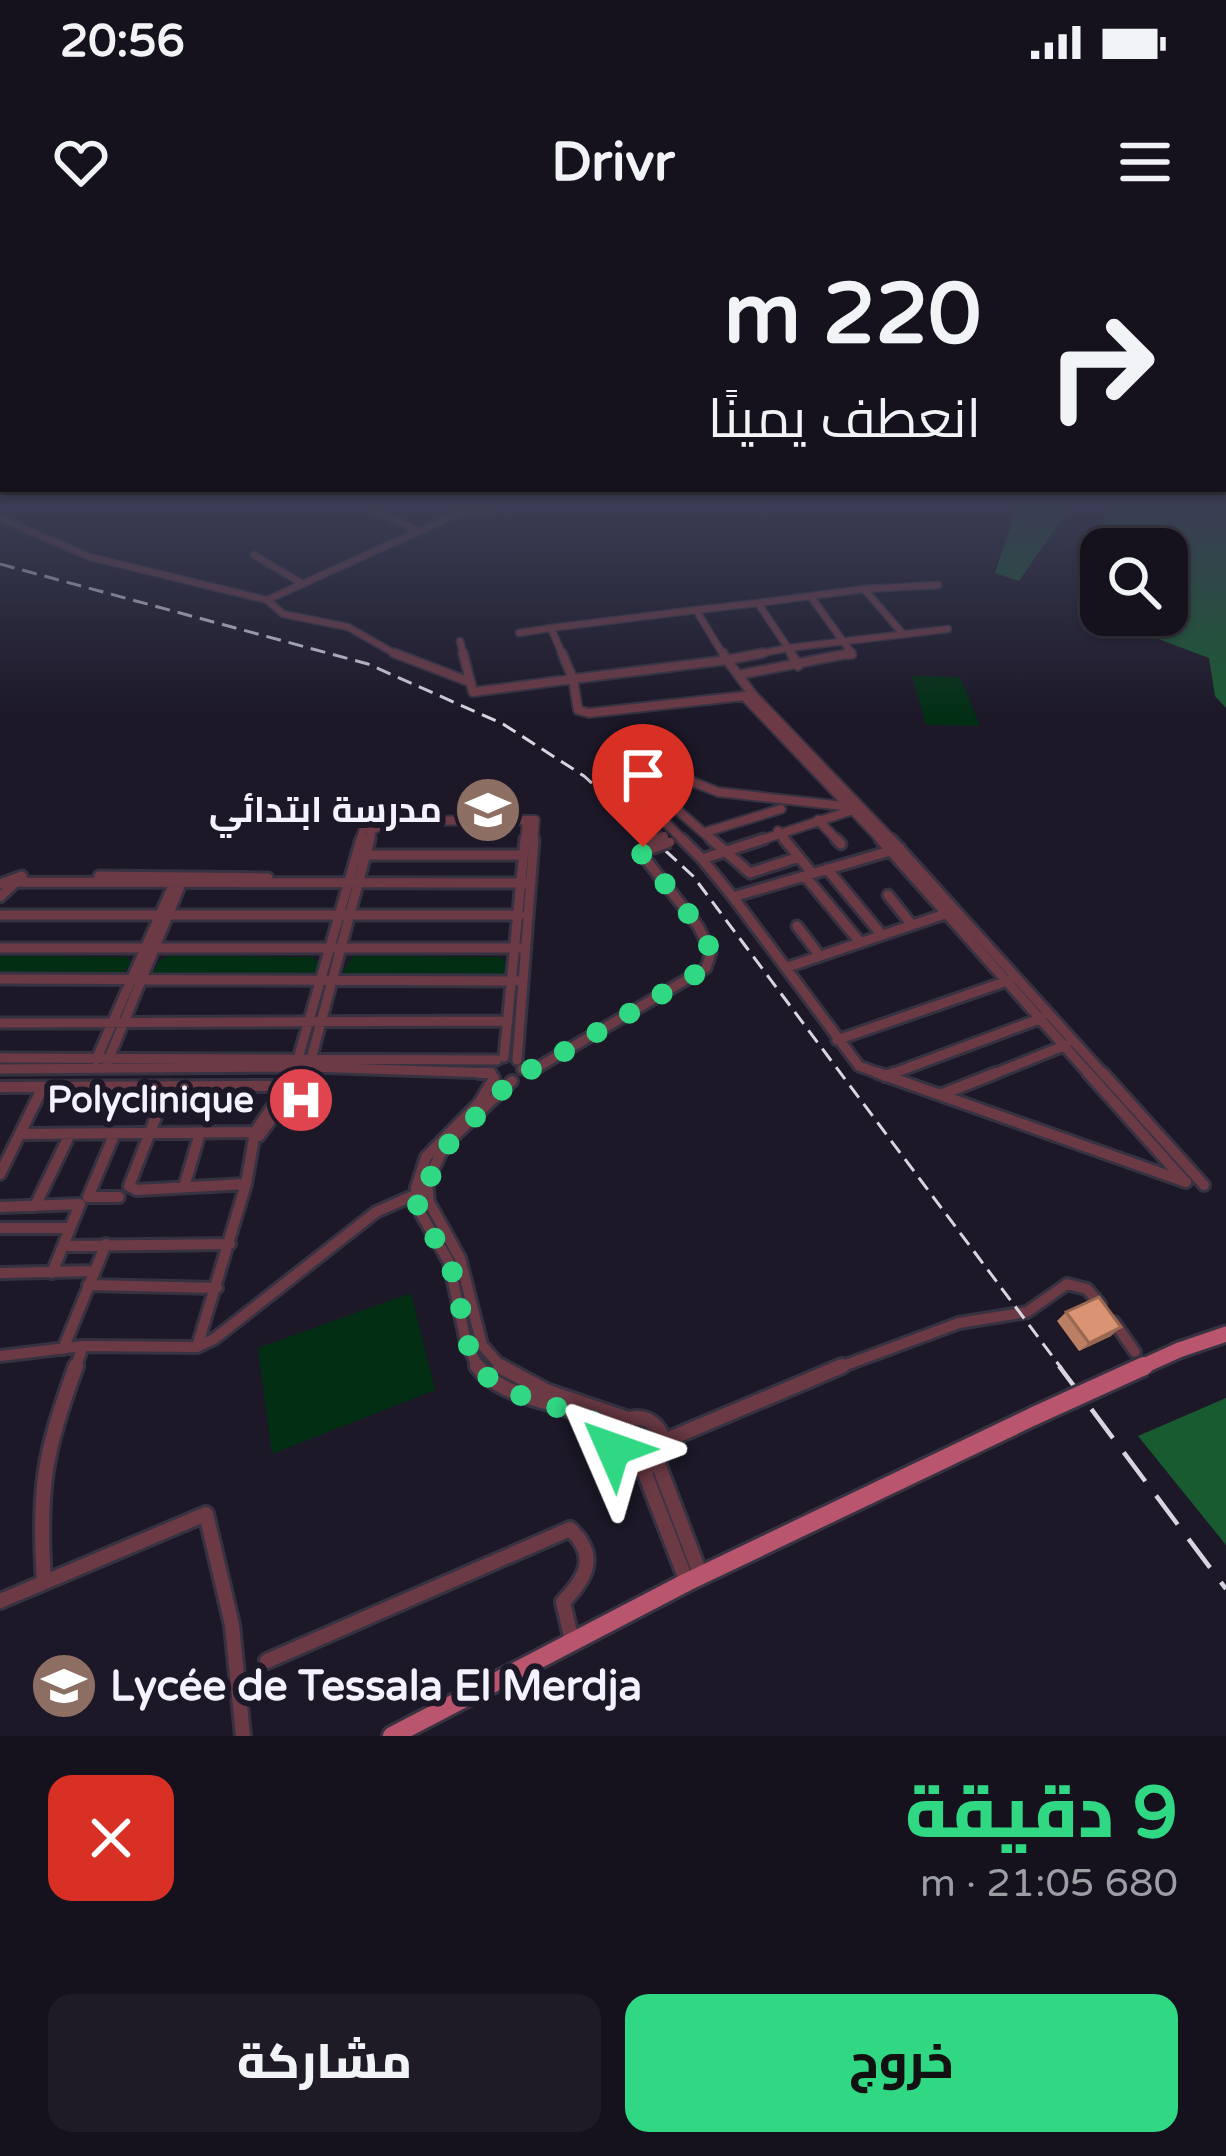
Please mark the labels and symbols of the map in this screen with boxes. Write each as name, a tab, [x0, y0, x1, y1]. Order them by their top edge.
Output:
pin	[592, 724, 694, 847]
school or university icon: مدرسة ابتدائي	[453, 775, 523, 845]
place label: مدرسة ابتدائي	[209, 789, 442, 839]
hospital icon: Polyclinique	[266, 1065, 336, 1135]
place label: Polyclinique	[47, 1079, 254, 1122]
position arrow	[550, 1386, 676, 1512]
school or university icon: Lycée de Tessala El Merdja	[29, 1651, 99, 1721]
place label: Lycée de Tessala El Merdja	[110, 1661, 642, 1712]

